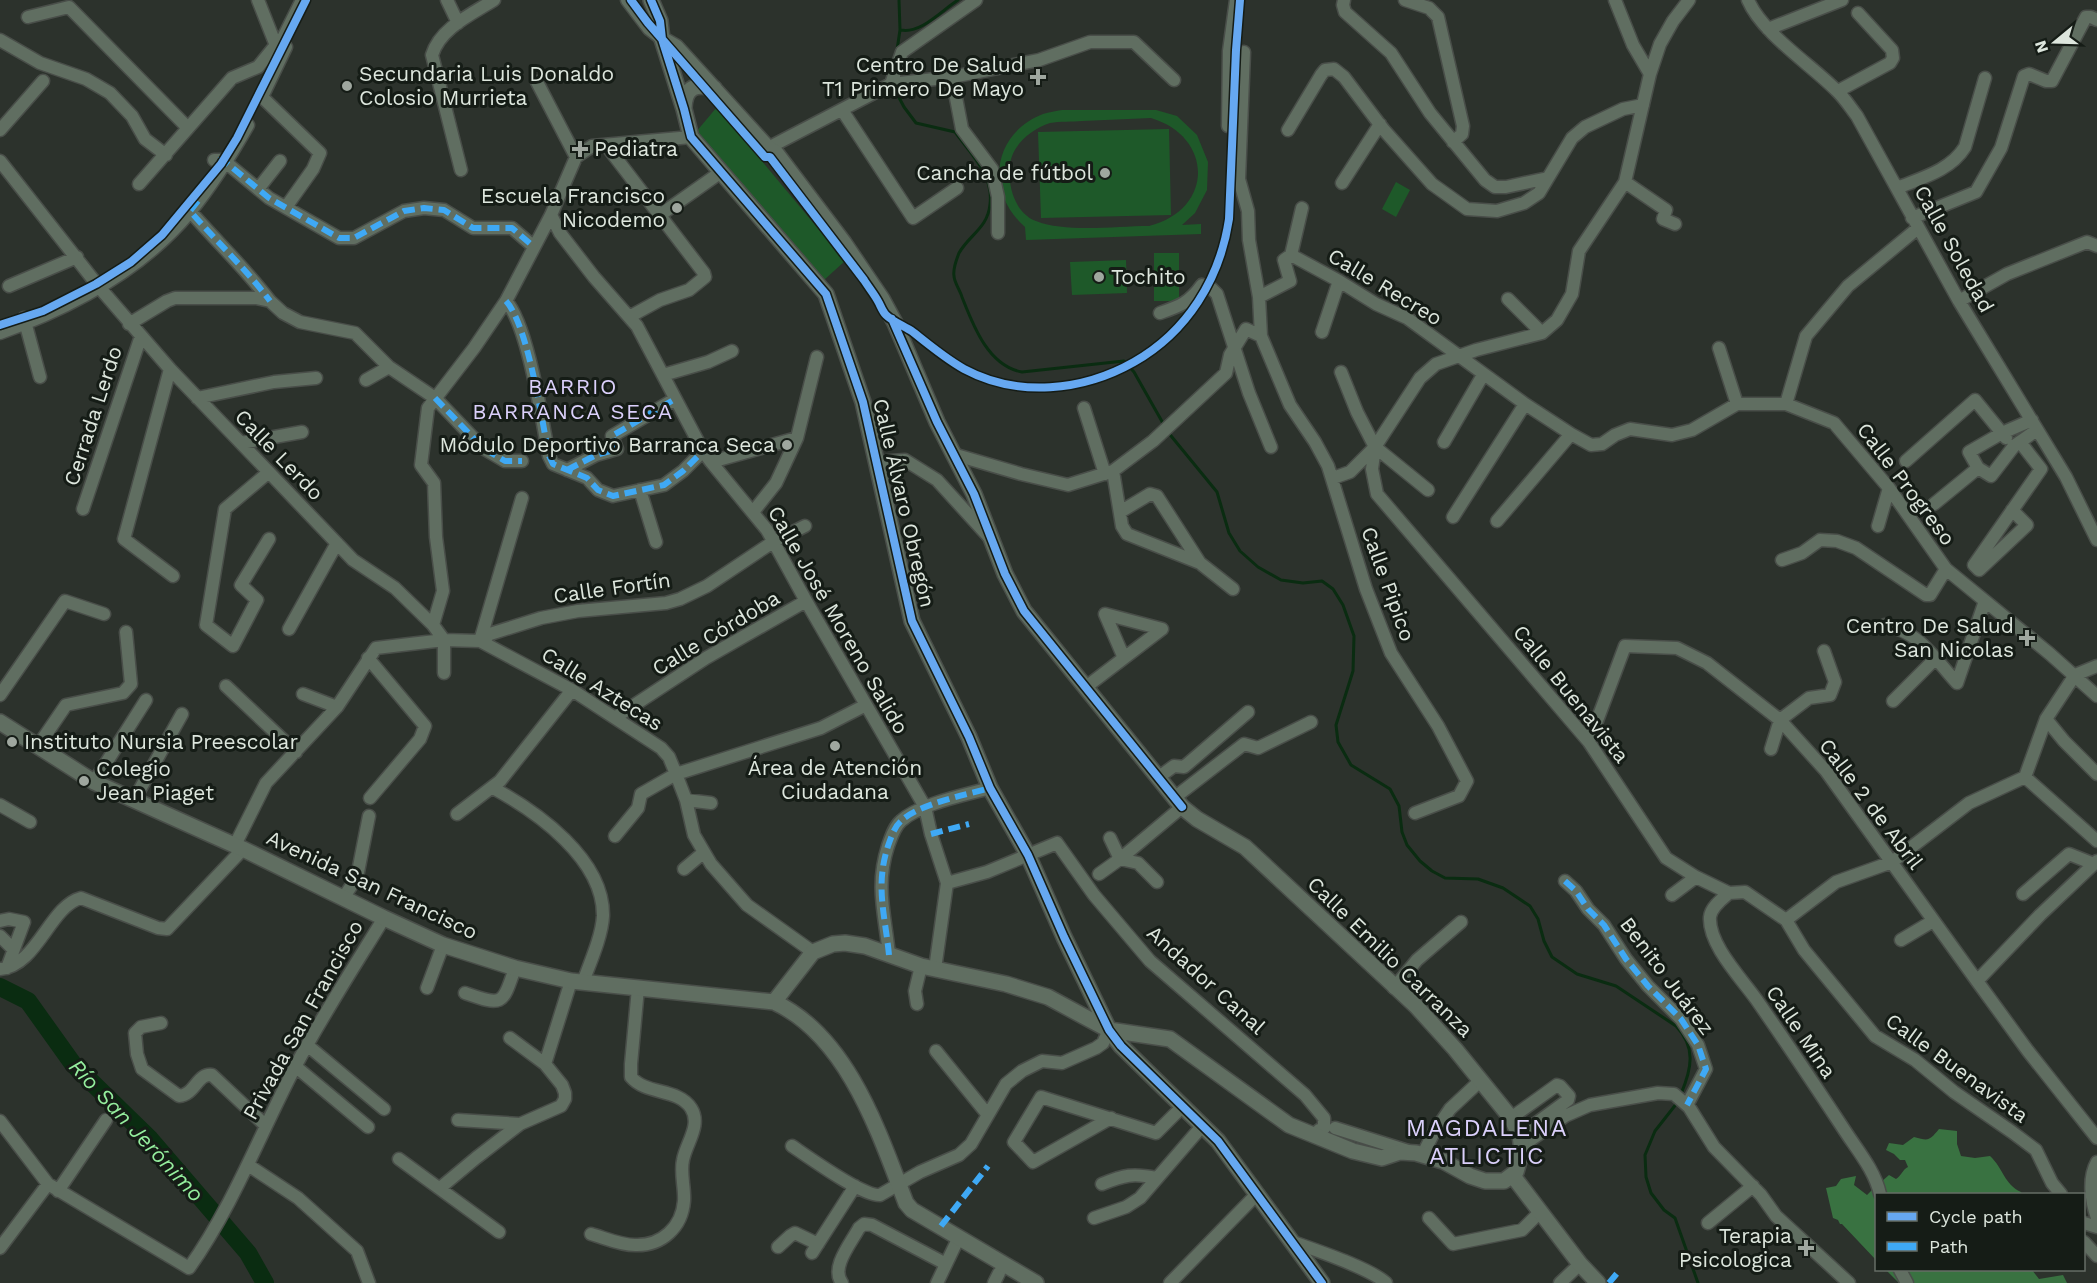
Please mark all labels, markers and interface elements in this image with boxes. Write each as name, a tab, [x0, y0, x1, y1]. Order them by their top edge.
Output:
north arrow	[2025, 12, 2085, 72]
text: N	[2030, 38, 2052, 55]
place label: Centro De Salud T1 Primero De Mayo	[822, 52, 1024, 101]
place label: Secundaria Luis Donaldo Colosio Murrieta	[359, 61, 614, 110]
marker: Centro De Salud T1 Primero De Mayo	[1029, 68, 1047, 86]
marker: Secundaria Luis Donaldo Colosio Murrieta	[340, 79, 354, 93]
place label: Pediatra	[594, 136, 678, 161]
marker: Pediatra	[571, 140, 589, 158]
place label: Cancha de fútbol	[916, 160, 1094, 185]
marker: Cancha de fútbol	[1098, 166, 1112, 180]
street label: Calle Soledad	[1909, 181, 2000, 317]
place label: Escuela Francisco Nicodemo	[481, 183, 665, 232]
marker: Escuela Francisco Nicodemo	[670, 201, 684, 215]
street label: Calle Recreo	[1324, 243, 1447, 330]
place label: Tochito	[1111, 264, 1186, 289]
marker: Tochito	[1092, 270, 1106, 284]
street label: Cerrada Lerdo	[58, 343, 127, 489]
district label: BARRIO BARRANCA SECA	[472, 374, 674, 424]
street label: Calle Álvaro Obregón	[868, 396, 941, 610]
street label: Calle Lerdo	[230, 404, 329, 505]
street label: Calle Progreso	[1852, 417, 1961, 550]
place label: Módulo Deportivo Barranca Seca	[439, 432, 775, 457]
marker: Módulo Deportivo Barranca Seca	[780, 438, 794, 452]
street label: Calle José Moreno Salido	[763, 501, 914, 738]
street label: Calle Pipico	[1356, 523, 1421, 644]
street label: Calle Fortín	[552, 567, 672, 608]
street label: Calle Córdoba	[647, 585, 784, 680]
place label: Centro De Salud San Nicolas	[1846, 613, 2014, 662]
street label: Calle Buenavista	[1508, 620, 1635, 768]
marker: Centro De Salud San Nicolas	[2018, 629, 2036, 647]
street label: Calle Aztecas	[537, 641, 668, 736]
place label: Instituto Nursia Preescolar	[24, 729, 298, 754]
street label: Calle 2 de Abril	[1814, 733, 1929, 874]
marker: Instituto Nursia Preescolar	[5, 735, 19, 749]
marker: Área de Atención Ciudadana	[828, 739, 842, 753]
place label: Área de Atención Ciudadana	[748, 755, 922, 804]
place label: Colegio Jean Piaget	[96, 756, 214, 805]
marker: Colegio Jean Piaget	[77, 774, 91, 788]
street label: Avenida San Francisco	[263, 825, 482, 944]
street label: Calle Emilio Carranza	[1302, 871, 1478, 1042]
street label: Benito Juárez	[1615, 912, 1720, 1039]
street label: Privada San Francisco	[237, 916, 368, 1124]
street label: Andador Canal	[1142, 920, 1271, 1040]
street label: Calle Mina	[1761, 980, 1842, 1083]
street label: Calle Buenavista	[1881, 1008, 2033, 1128]
water label: Río San Jerónimo	[64, 1054, 209, 1207]
district label: MAGDALENA ATLICTIC	[1406, 1114, 1568, 1170]
legend	[1875, 1193, 2085, 1271]
text: Cycle path	[1929, 1206, 2023, 1227]
place label: Terapia Psicologica	[1679, 1223, 1792, 1272]
text: Path	[1929, 1236, 1969, 1257]
marker: Terapia Psicologica	[1797, 1239, 1815, 1257]

